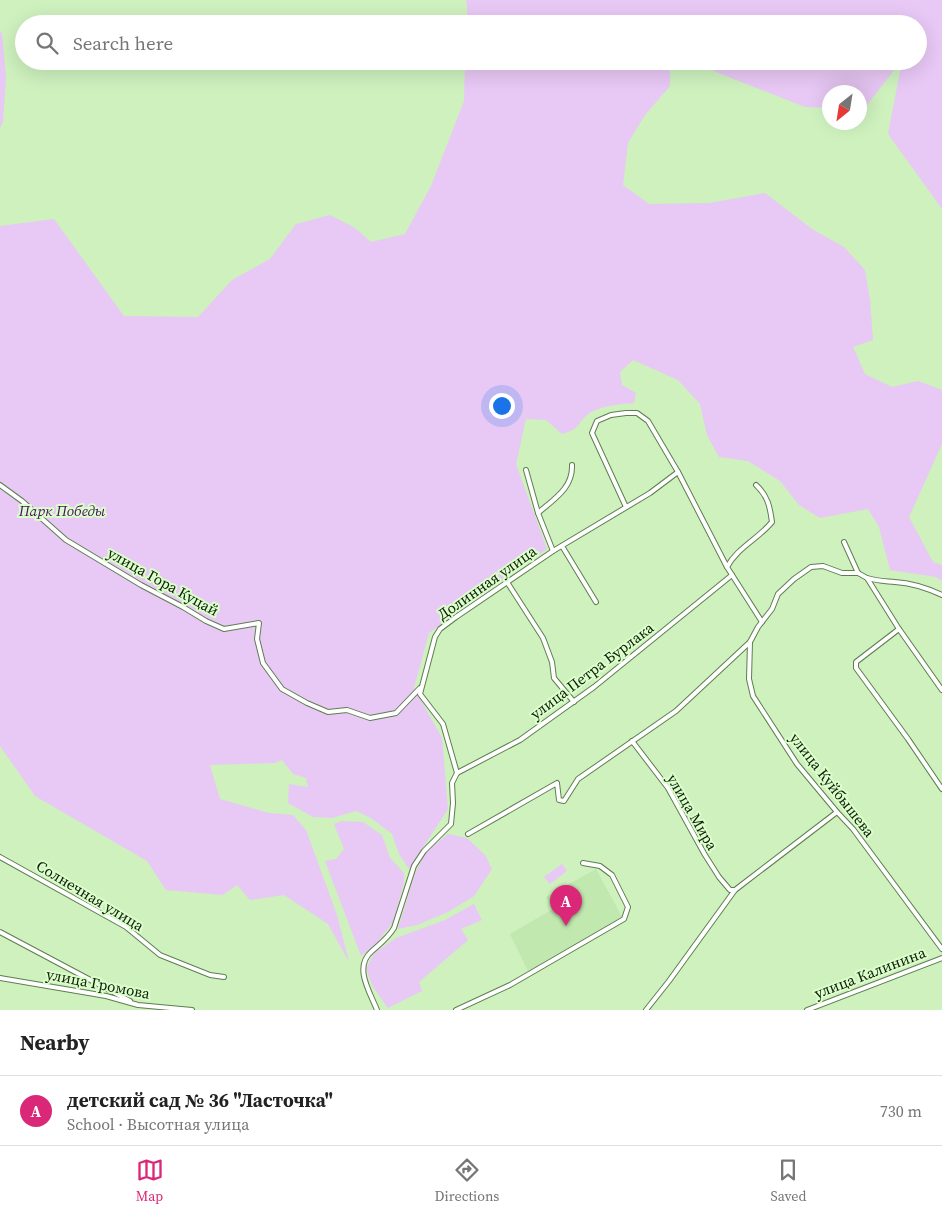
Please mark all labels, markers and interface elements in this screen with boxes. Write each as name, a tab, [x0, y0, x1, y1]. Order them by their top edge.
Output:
search box	[15, 15, 927, 70]
icon: search	[33, 29, 61, 57]
text: Search here	[73, 30, 173, 56]
north arrow	[822, 85, 867, 130]
your location	[489, 393, 515, 419]
park label: Парк Победы	[18, 500, 106, 521]
street label: Долинная улица	[433, 540, 541, 625]
street label: улица Гора Куцай	[104, 542, 223, 621]
street label: улица Петра Бурлака	[526, 617, 658, 724]
street label: улица Куйбышева	[785, 728, 880, 842]
street label: улица Мира	[662, 770, 723, 854]
street label: Солнечная улица	[33, 855, 148, 936]
pin: A	[550, 885, 582, 926]
street label: улица Калинина	[811, 942, 929, 1003]
street label: улица Громова	[45, 963, 152, 1004]
text: Nearby	[20, 1028, 90, 1057]
text: детский сад № 36 "Ласточка"	[67, 1087, 333, 1113]
text: A	[31, 1100, 41, 1122]
text: 730 m	[880, 1100, 922, 1122]
text: School · Высотная улица	[67, 1113, 249, 1135]
tab: Map	[136, 1156, 164, 1206]
tab: Directions	[435, 1156, 499, 1206]
tab: Saved	[771, 1156, 806, 1206]

